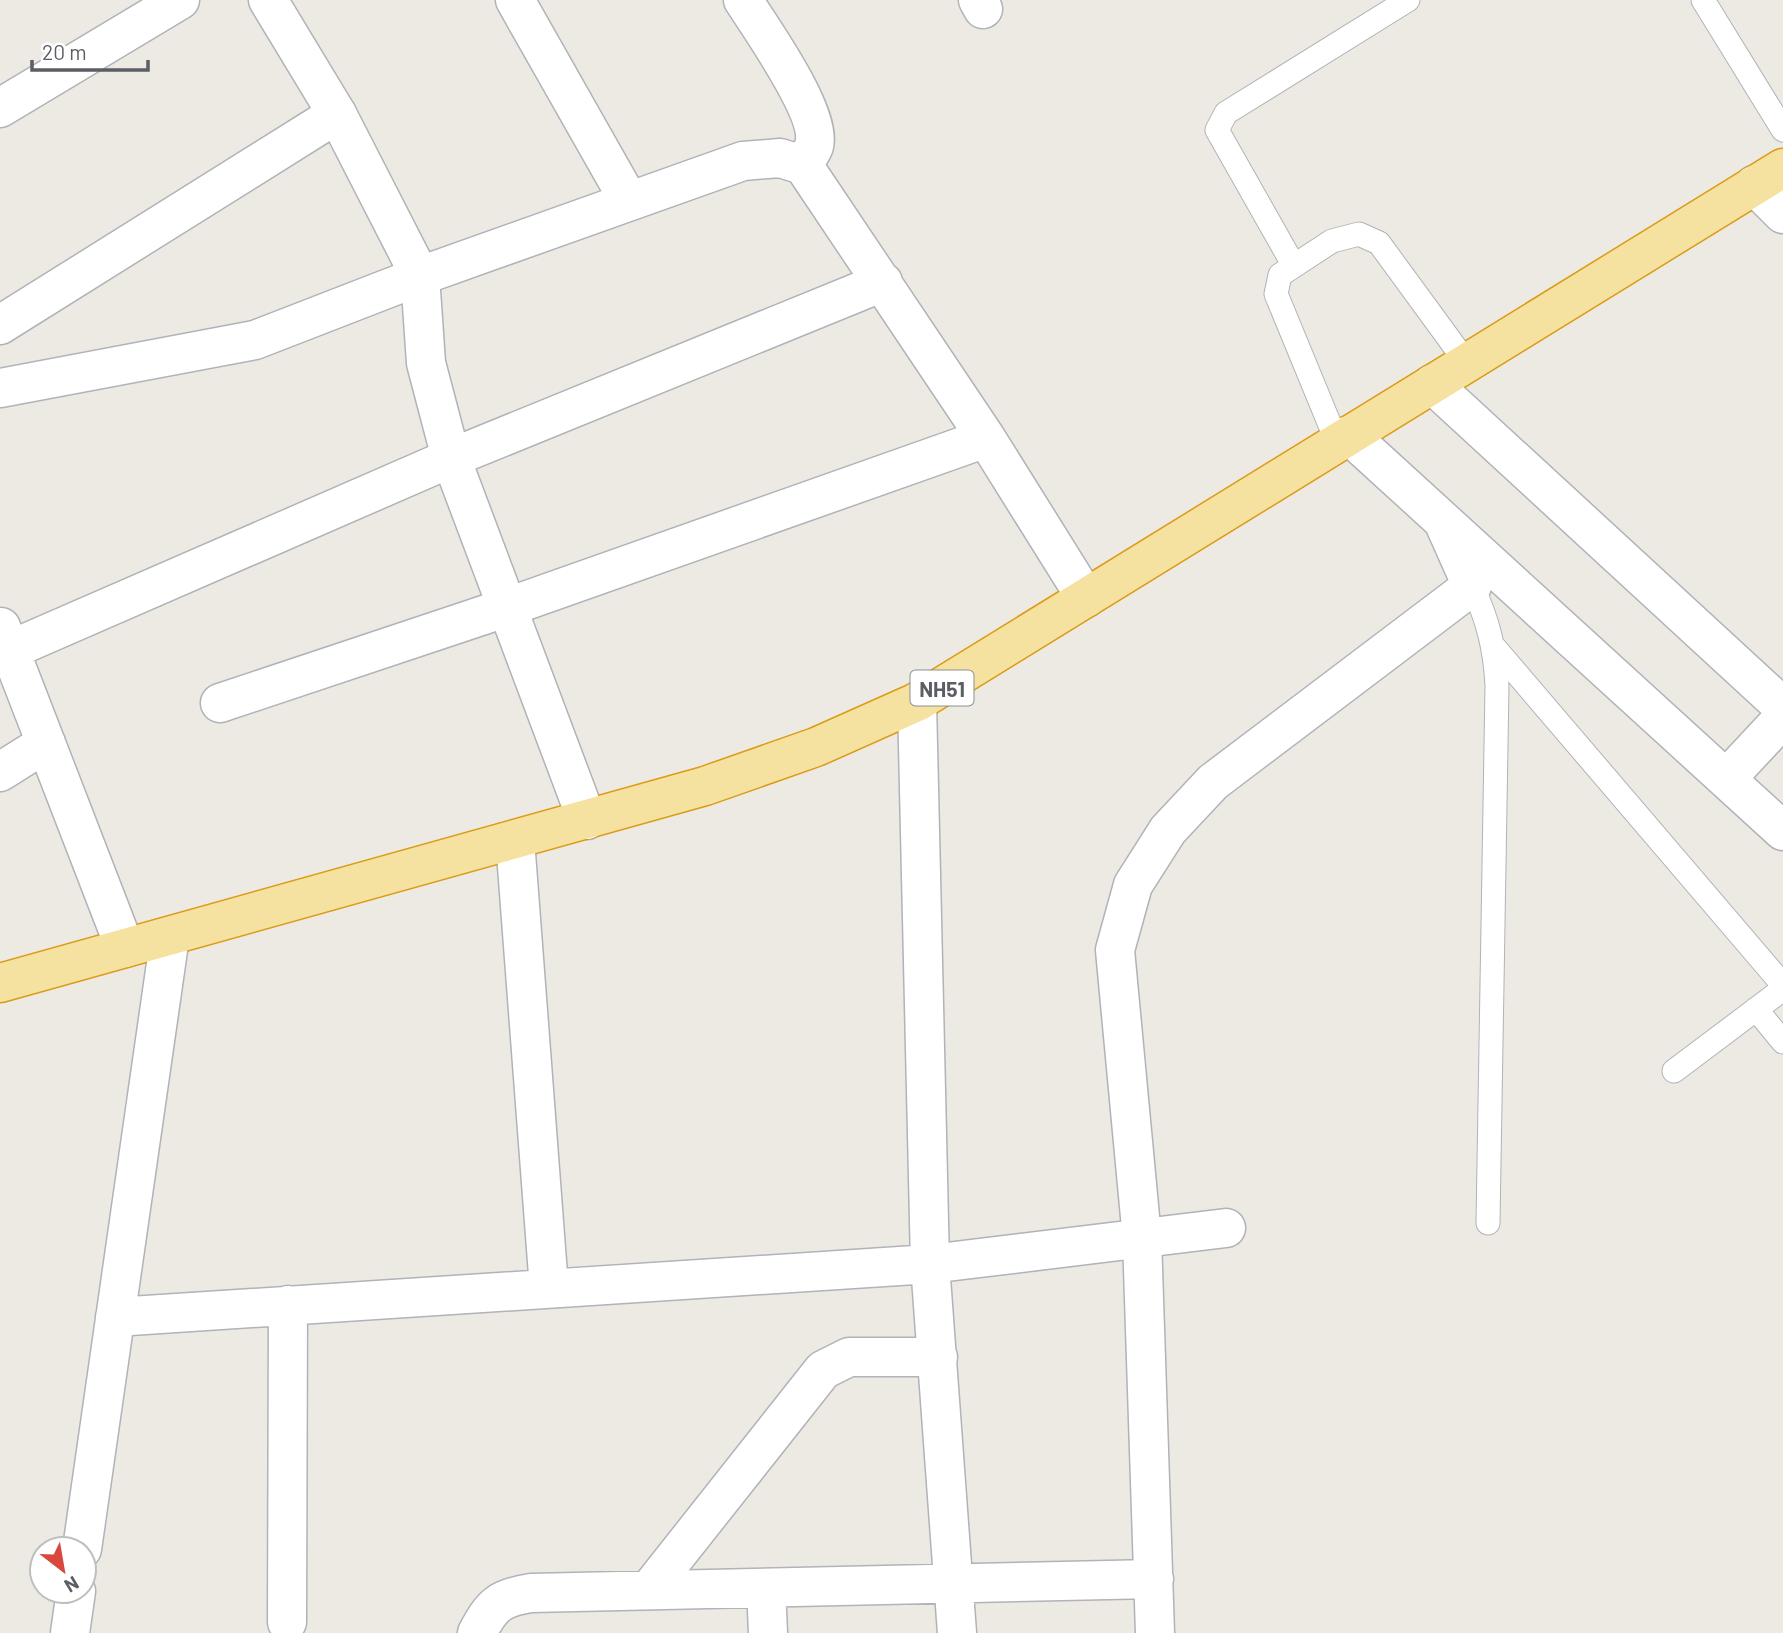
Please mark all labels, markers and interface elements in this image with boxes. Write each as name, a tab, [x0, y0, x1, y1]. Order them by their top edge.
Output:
scale bar	[32, 28, 147, 72]
text: 20 m	[42, 39, 87, 64]
road number: NH51	[911, 670, 974, 706]
north arrow	[28, 1535, 98, 1605]
text: N	[61, 1572, 83, 1598]

